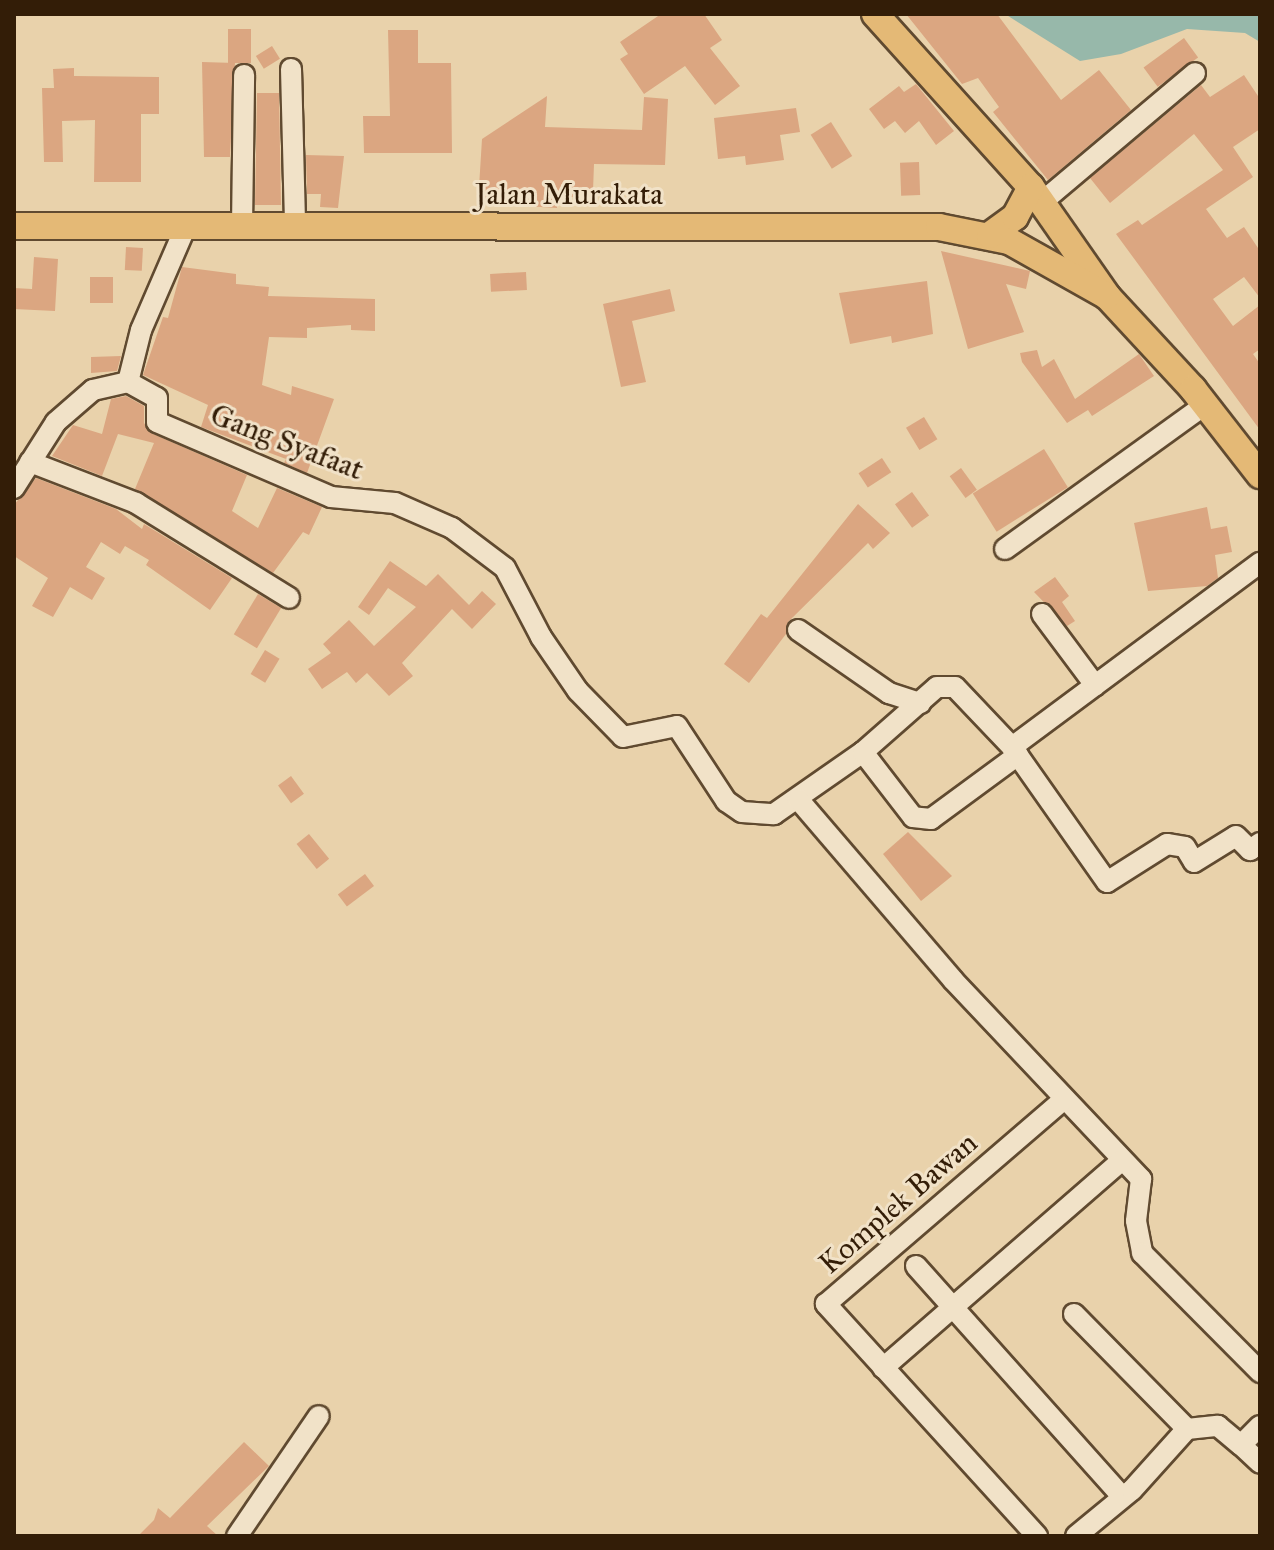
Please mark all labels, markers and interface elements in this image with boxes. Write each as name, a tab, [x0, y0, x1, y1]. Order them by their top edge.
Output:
street label: Jalan Murakata	[475, 176, 663, 212]
street label: Gang Syafaat	[205, 396, 369, 488]
street label: Komplek Bawan	[812, 1125, 984, 1281]

